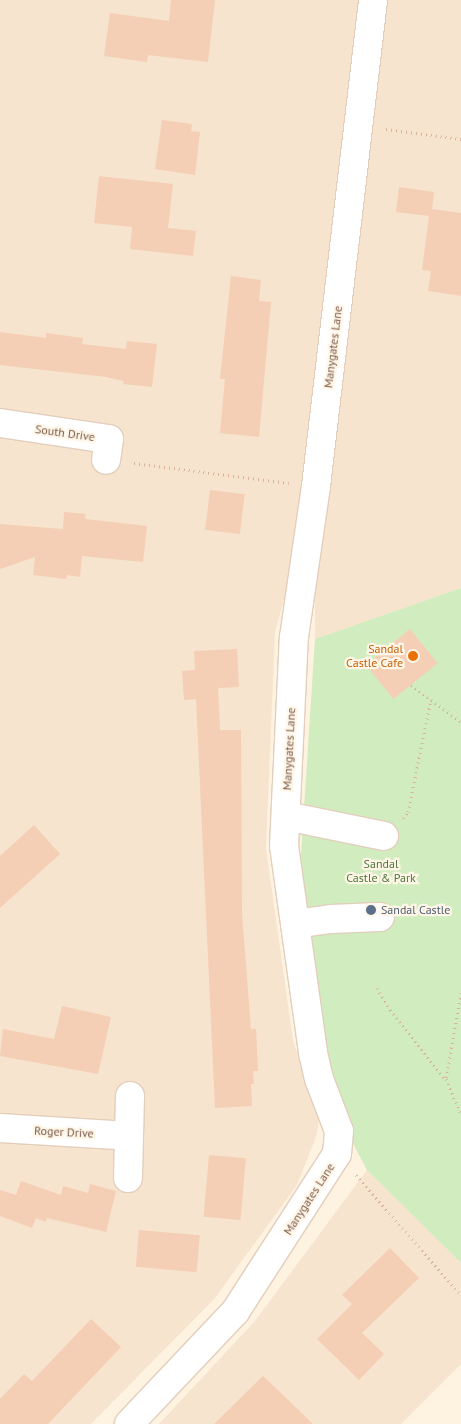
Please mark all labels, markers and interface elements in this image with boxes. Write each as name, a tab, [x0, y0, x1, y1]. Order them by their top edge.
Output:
street label: Manygates Lane	[321, 305, 345, 389]
street label: South Drive	[34, 422, 96, 444]
place label: Sandal Castle Cafe	[346, 642, 403, 670]
marker: Sandal Castle Cafe	[407, 650, 419, 662]
street label: Manygates Lane	[280, 707, 298, 791]
park label: Sandal Castle & Park	[346, 857, 416, 885]
place label: Sandal Castle	[381, 903, 450, 917]
marker: Sandal Castle	[365, 904, 377, 916]
street label: Roger Drive	[34, 1123, 94, 1141]
street label: Manygates Lane	[280, 1160, 338, 1238]

